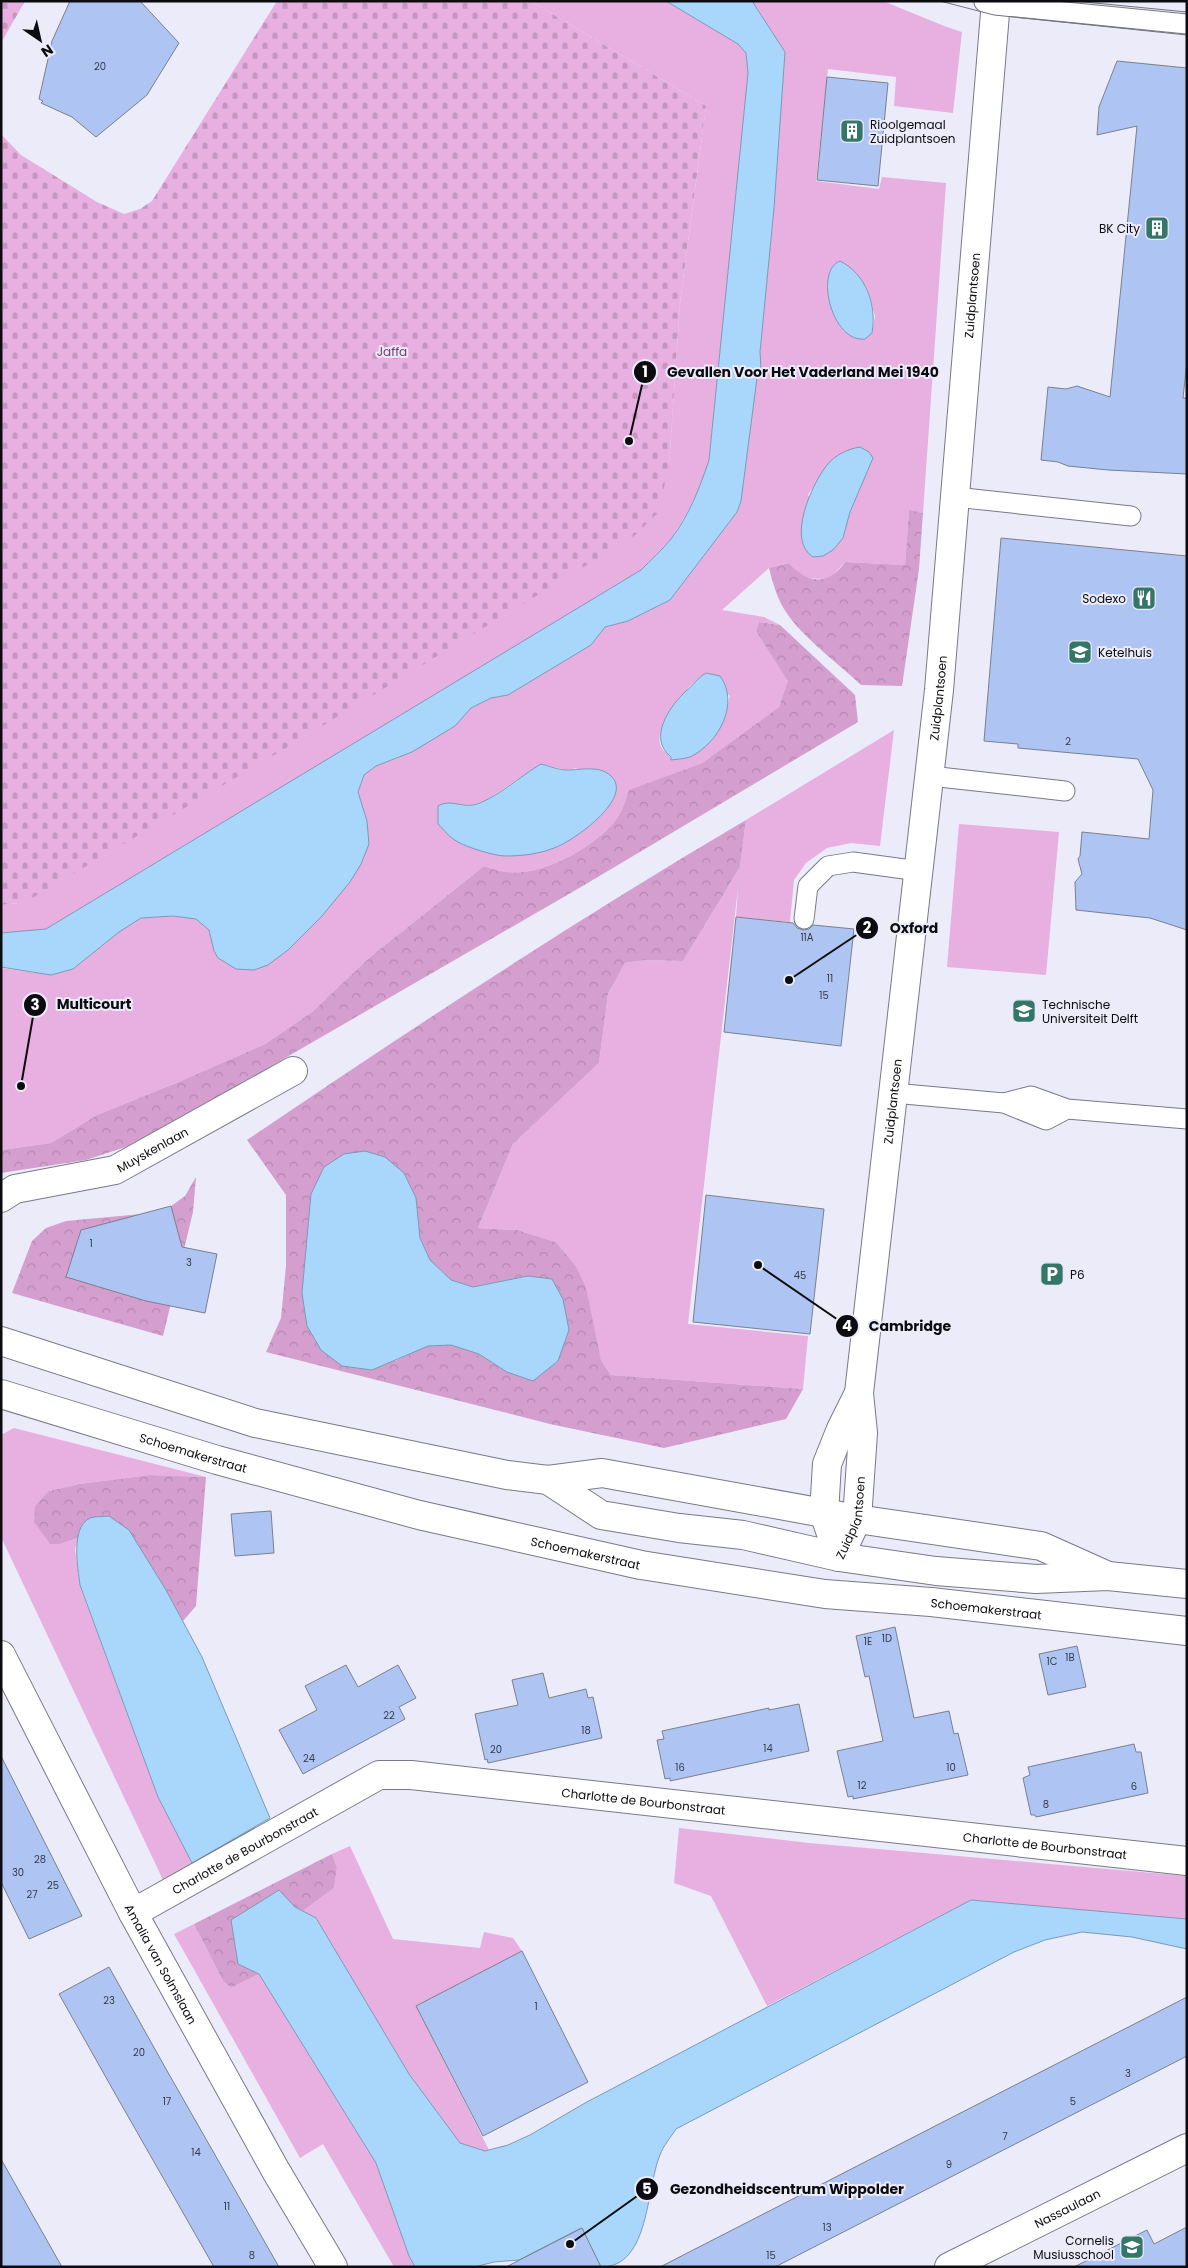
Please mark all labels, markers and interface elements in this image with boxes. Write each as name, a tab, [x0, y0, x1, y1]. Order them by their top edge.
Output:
north arrow	[15, 15, 65, 65]
text: N	[37, 40, 57, 62]
house number: 20	[94, 59, 106, 74]
place label: Rioolgemaal Zuidplantsoen	[870, 116, 956, 147]
building icon: Rioolgemaal Zuidplantsoen	[839, 118, 865, 144]
building icon: BK City	[1144, 215, 1170, 241]
place label: BK City	[1099, 220, 1140, 237]
street label: Zuidplantsoen	[960, 252, 984, 339]
park label: Jaffa	[377, 343, 407, 360]
callout: Gevallen Voor Het Vaderland Mei 1940	[632, 357, 949, 386]
text: 1	[642, 361, 648, 382]
text: Gevallen Voor Het Vaderland Mei 1940	[667, 362, 939, 382]
restaurant icon: Sodexo	[1131, 585, 1157, 611]
place label: Sodexo	[1082, 590, 1126, 607]
school or university icon: Ketelhuis	[1067, 639, 1093, 665]
place label: Ketelhuis	[1098, 644, 1152, 661]
street label: Zuidplantsoen	[925, 655, 950, 741]
house number: 2	[1065, 734, 1071, 749]
callout: Oxford	[855, 914, 948, 943]
text: 2	[863, 917, 872, 938]
text: Oxford	[890, 918, 938, 938]
house number: 11A	[800, 930, 814, 945]
house number: 11	[827, 971, 833, 986]
house number: 15	[819, 988, 829, 1003]
callout: Multicourt	[22, 990, 142, 1019]
text: 3	[30, 994, 40, 1015]
text: Multicourt	[57, 994, 132, 1014]
place label: Technische Universiteit Delft	[1042, 996, 1138, 1027]
school or university icon: Technische Universiteit Delft	[1011, 998, 1037, 1024]
street label: Zuidplantsoen	[879, 1058, 905, 1145]
street label: Muyskenlaan	[113, 1123, 191, 1176]
house number: 1	[89, 1236, 93, 1251]
house number: 3	[186, 1255, 192, 1270]
parking icon: P6	[1039, 1261, 1065, 1287]
place label: P6	[1070, 1266, 1085, 1283]
house number: 45	[794, 1268, 806, 1283]
callout: Cambridge	[834, 1311, 962, 1340]
text: 4	[842, 1315, 852, 1336]
text: Cambridge	[869, 1316, 952, 1336]
street label: Schoemakerstraat	[137, 1428, 249, 1476]
street label: Zuidplantsoen	[831, 1476, 868, 1561]
street label: Schoemakerstraat	[529, 1532, 642, 1573]
street label: Schoemakerstraat	[930, 1594, 1043, 1623]
house number: 1D	[882, 1631, 892, 1646]
house number: 1E	[864, 1634, 872, 1649]
house number: 1B	[1065, 1650, 1075, 1665]
house number: 1C	[1047, 1654, 1058, 1669]
house number: 22	[383, 1708, 395, 1723]
house number: 18	[581, 1723, 591, 1738]
house number: 14	[763, 1741, 773, 1756]
house number: 20	[490, 1742, 502, 1757]
house number: 24	[303, 1751, 315, 1766]
house number: 16	[675, 1760, 685, 1775]
house number: 10	[946, 1760, 956, 1775]
house number: 12	[858, 1778, 867, 1793]
house number: 6	[1131, 1779, 1137, 1794]
street label: Charlotte de Bourbonstraat	[561, 1783, 726, 1818]
house number: 8	[1043, 1797, 1049, 1812]
street label: Charlotte de Bourbonstraat	[169, 1803, 321, 1898]
street label: Charlotte de Bourbonstraat	[962, 1828, 1128, 1863]
house number: 28	[34, 1852, 46, 1867]
house number: 30	[12, 1865, 24, 1880]
house number: 25	[47, 1878, 59, 1893]
house number: 27	[26, 1887, 38, 1902]
street label: Amalia van Solmslaan	[121, 1901, 201, 2027]
house number: 23	[103, 1993, 115, 2008]
house number: 1	[534, 1999, 538, 2014]
house number: 20	[133, 2045, 145, 2060]
house number: 3	[1125, 2066, 1131, 2081]
house number: 17	[163, 2094, 172, 2109]
house number: 5	[1070, 2094, 1076, 2109]
house number: 7	[1002, 2129, 1008, 2144]
house number: 14	[191, 2145, 201, 2160]
house number: 9	[946, 2157, 952, 2172]
callout: Gezondheidscentrum Wippolder	[634, 2174, 914, 2203]
text: 5	[642, 2178, 652, 2199]
text: Gezondheidscentrum Wippolder	[670, 2179, 904, 2199]
street label: Nassaulaan	[1031, 2184, 1103, 2232]
house number: 11	[224, 2199, 230, 2214]
house number: 13	[822, 2220, 832, 2235]
place label: Cornelis Musiusschool	[1033, 2232, 1114, 2263]
school or university icon: Cornelis Musiusschool	[1119, 2234, 1145, 2260]
house number: 8	[249, 2248, 255, 2263]
house number: 15	[766, 2248, 776, 2263]

